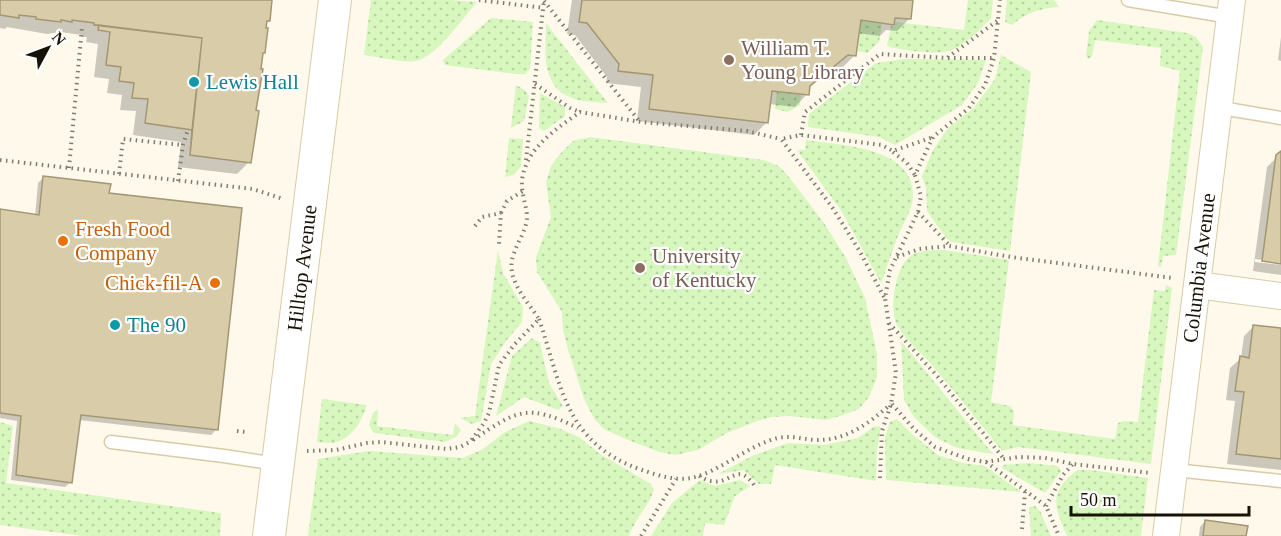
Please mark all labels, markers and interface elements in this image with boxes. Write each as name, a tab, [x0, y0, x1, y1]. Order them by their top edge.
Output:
north arrow	[18, 18, 78, 78]
text: N	[49, 29, 69, 49]
place label: William T. Young Library	[741, 36, 865, 84]
marker: William T. Young Library	[722, 53, 736, 67]
place label: Lewis Hall	[206, 70, 299, 94]
marker: Lewis Hall	[187, 75, 201, 89]
street label: Columbia Avenue	[1178, 192, 1220, 344]
street label: Hilltop Avenue	[282, 203, 322, 333]
place label: Fresh Food Company	[75, 217, 171, 265]
marker: Fresh Food Company	[56, 234, 70, 248]
place label: University of Kentucky	[652, 244, 757, 292]
marker: University of Kentucky	[633, 261, 647, 275]
place label: Chick-fil-A	[105, 271, 204, 295]
marker: Chick-fil-A	[208, 276, 222, 290]
place label: The 90	[127, 313, 186, 337]
marker: The 90	[108, 318, 122, 332]
scale bar	[1071, 479, 1250, 517]
text: 50 m	[1080, 490, 1117, 510]

